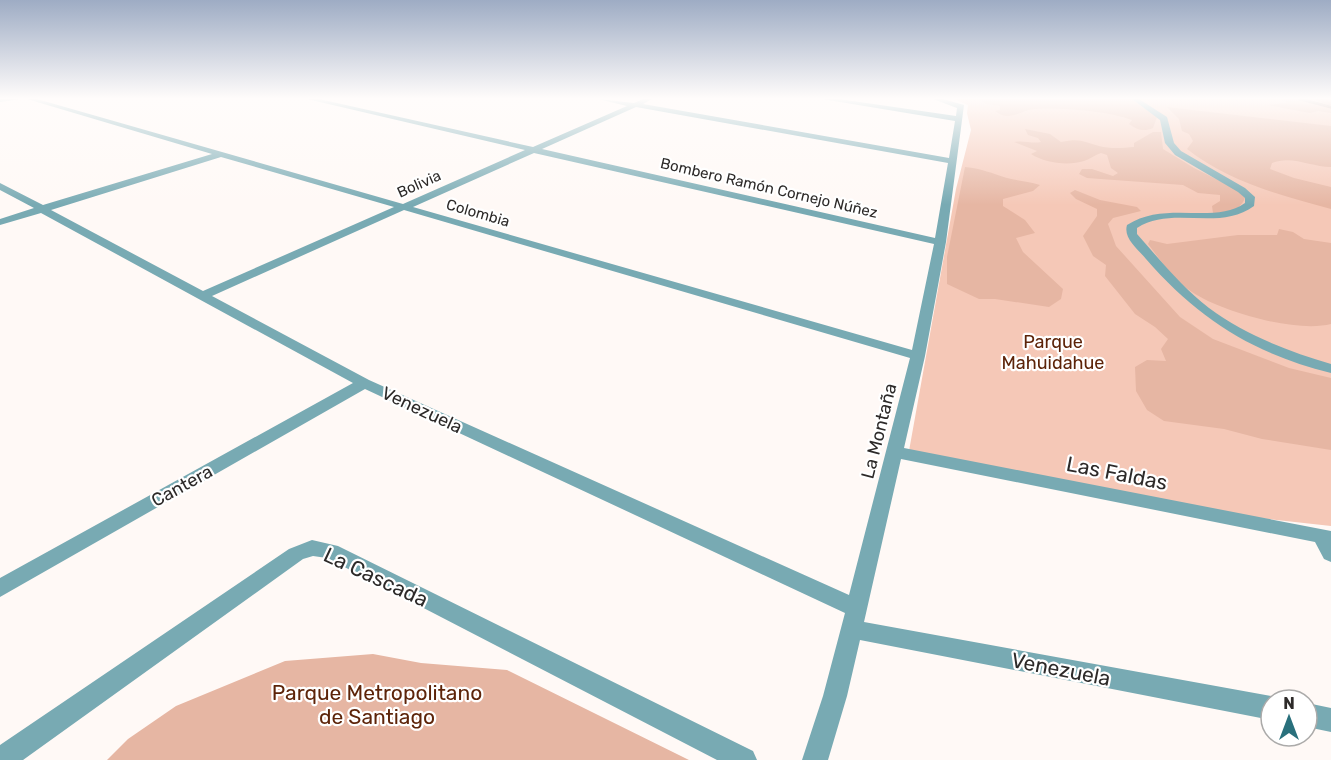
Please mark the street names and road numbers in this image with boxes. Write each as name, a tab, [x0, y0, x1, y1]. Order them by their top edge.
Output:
street label: Bombero Ramón Cornejo Núñez	[659, 154, 880, 222]
street label: Bolivia	[394, 166, 444, 202]
street label: Colombia	[444, 195, 512, 231]
street label: La Montaña	[857, 381, 901, 481]
street label: Venezuela	[378, 382, 466, 438]
street label: Las Faldas	[1064, 451, 1170, 495]
street label: Cantera	[148, 460, 216, 512]
street label: La Cascada	[320, 542, 432, 612]
street label: Venezuela	[1009, 647, 1113, 691]

